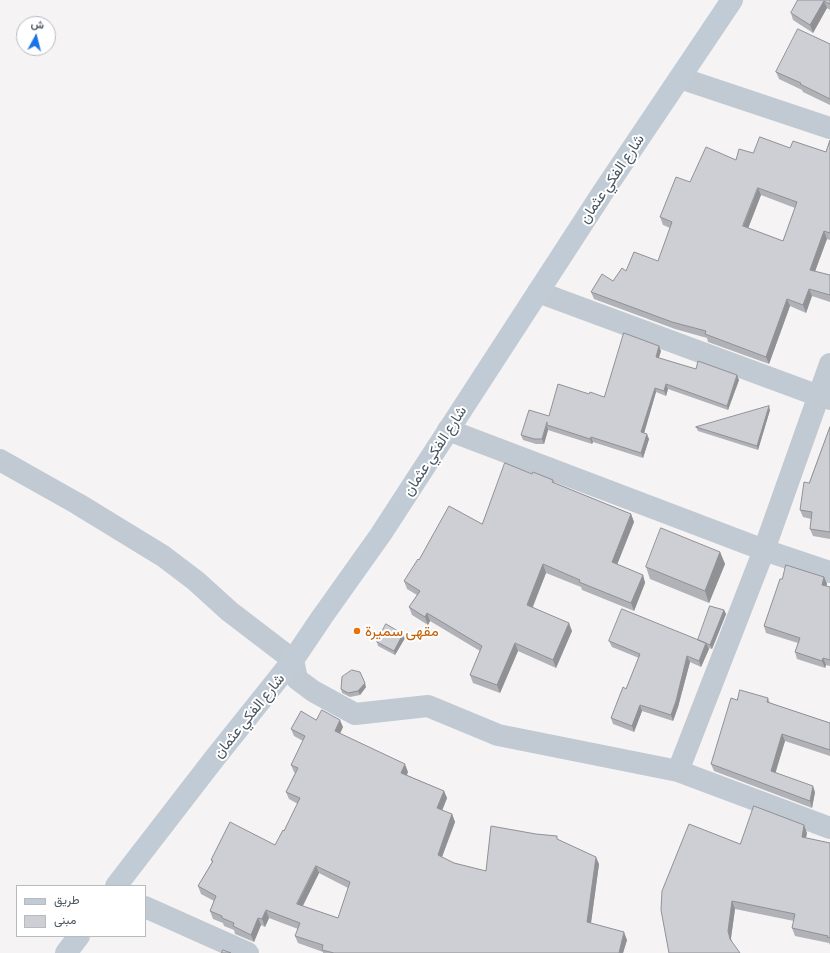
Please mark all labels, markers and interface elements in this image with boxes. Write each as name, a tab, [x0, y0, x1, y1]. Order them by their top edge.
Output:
north arrow	[16, 16, 56, 56]
text: ش	[30, 18, 45, 31]
street label: شارع الفكي عثمان	[576, 131, 648, 227]
street label: شارع الفكي عثمان	[399, 403, 471, 499]
place label: مقهى سميرة	[365, 622, 439, 640]
marker: مقهى سميرة	[352, 626, 362, 636]
street label: شارع الفكي عثمان	[209, 670, 289, 762]
legend	[16, 885, 146, 937]
text: طريق	[54, 894, 79, 906]
text: مبنى	[54, 914, 76, 926]

